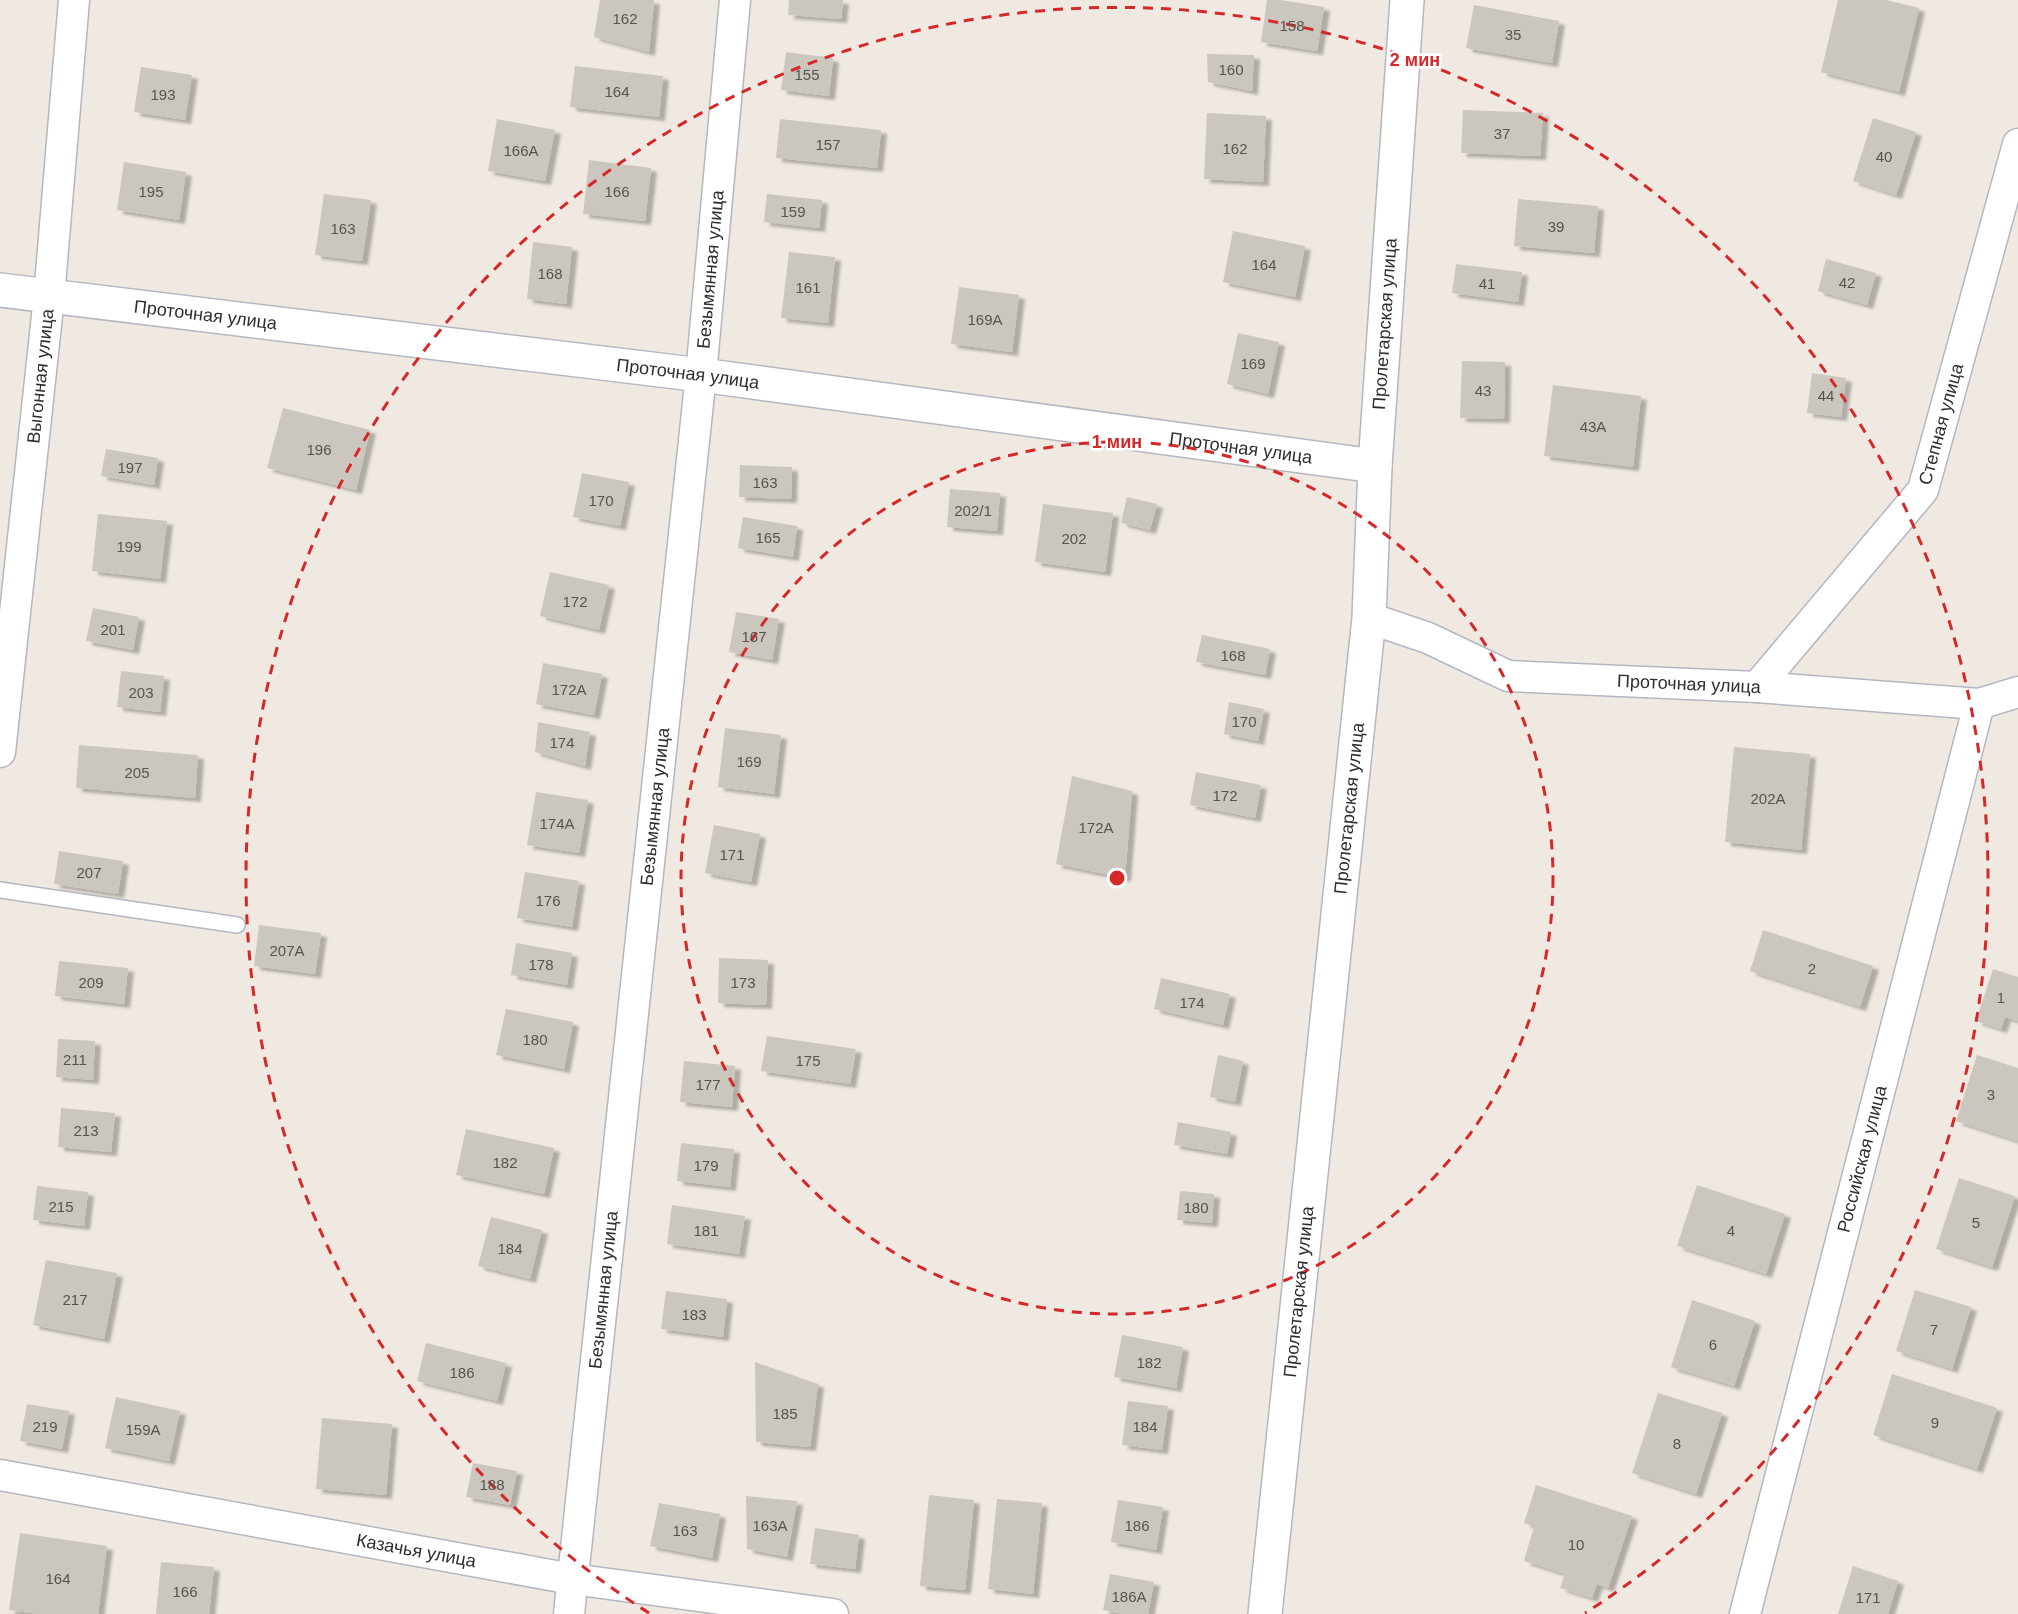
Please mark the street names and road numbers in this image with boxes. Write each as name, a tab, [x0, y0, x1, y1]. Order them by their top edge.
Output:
street label: Безымянная улица	[693, 188, 728, 350]
street label: Пролетарская улица	[1369, 236, 1401, 410]
street label: Проточная улица	[133, 296, 279, 334]
street label: Выгонная улица	[23, 307, 58, 445]
street label: Проточная улица	[615, 355, 762, 393]
street label: Степная улица	[1915, 360, 1968, 487]
street label: Проточная улица	[1168, 428, 1315, 468]
street label: Проточная улица	[1617, 671, 1762, 697]
street label: Пролетарская улица	[1330, 721, 1368, 895]
street label: Безымянная улица	[637, 725, 673, 887]
street label: Российская улица	[1834, 1082, 1891, 1234]
street label: Пролетарская улица	[1280, 1204, 1318, 1378]
street label: Безымянная улица	[585, 1209, 622, 1370]
street label: Казачья улица	[355, 1530, 479, 1572]

